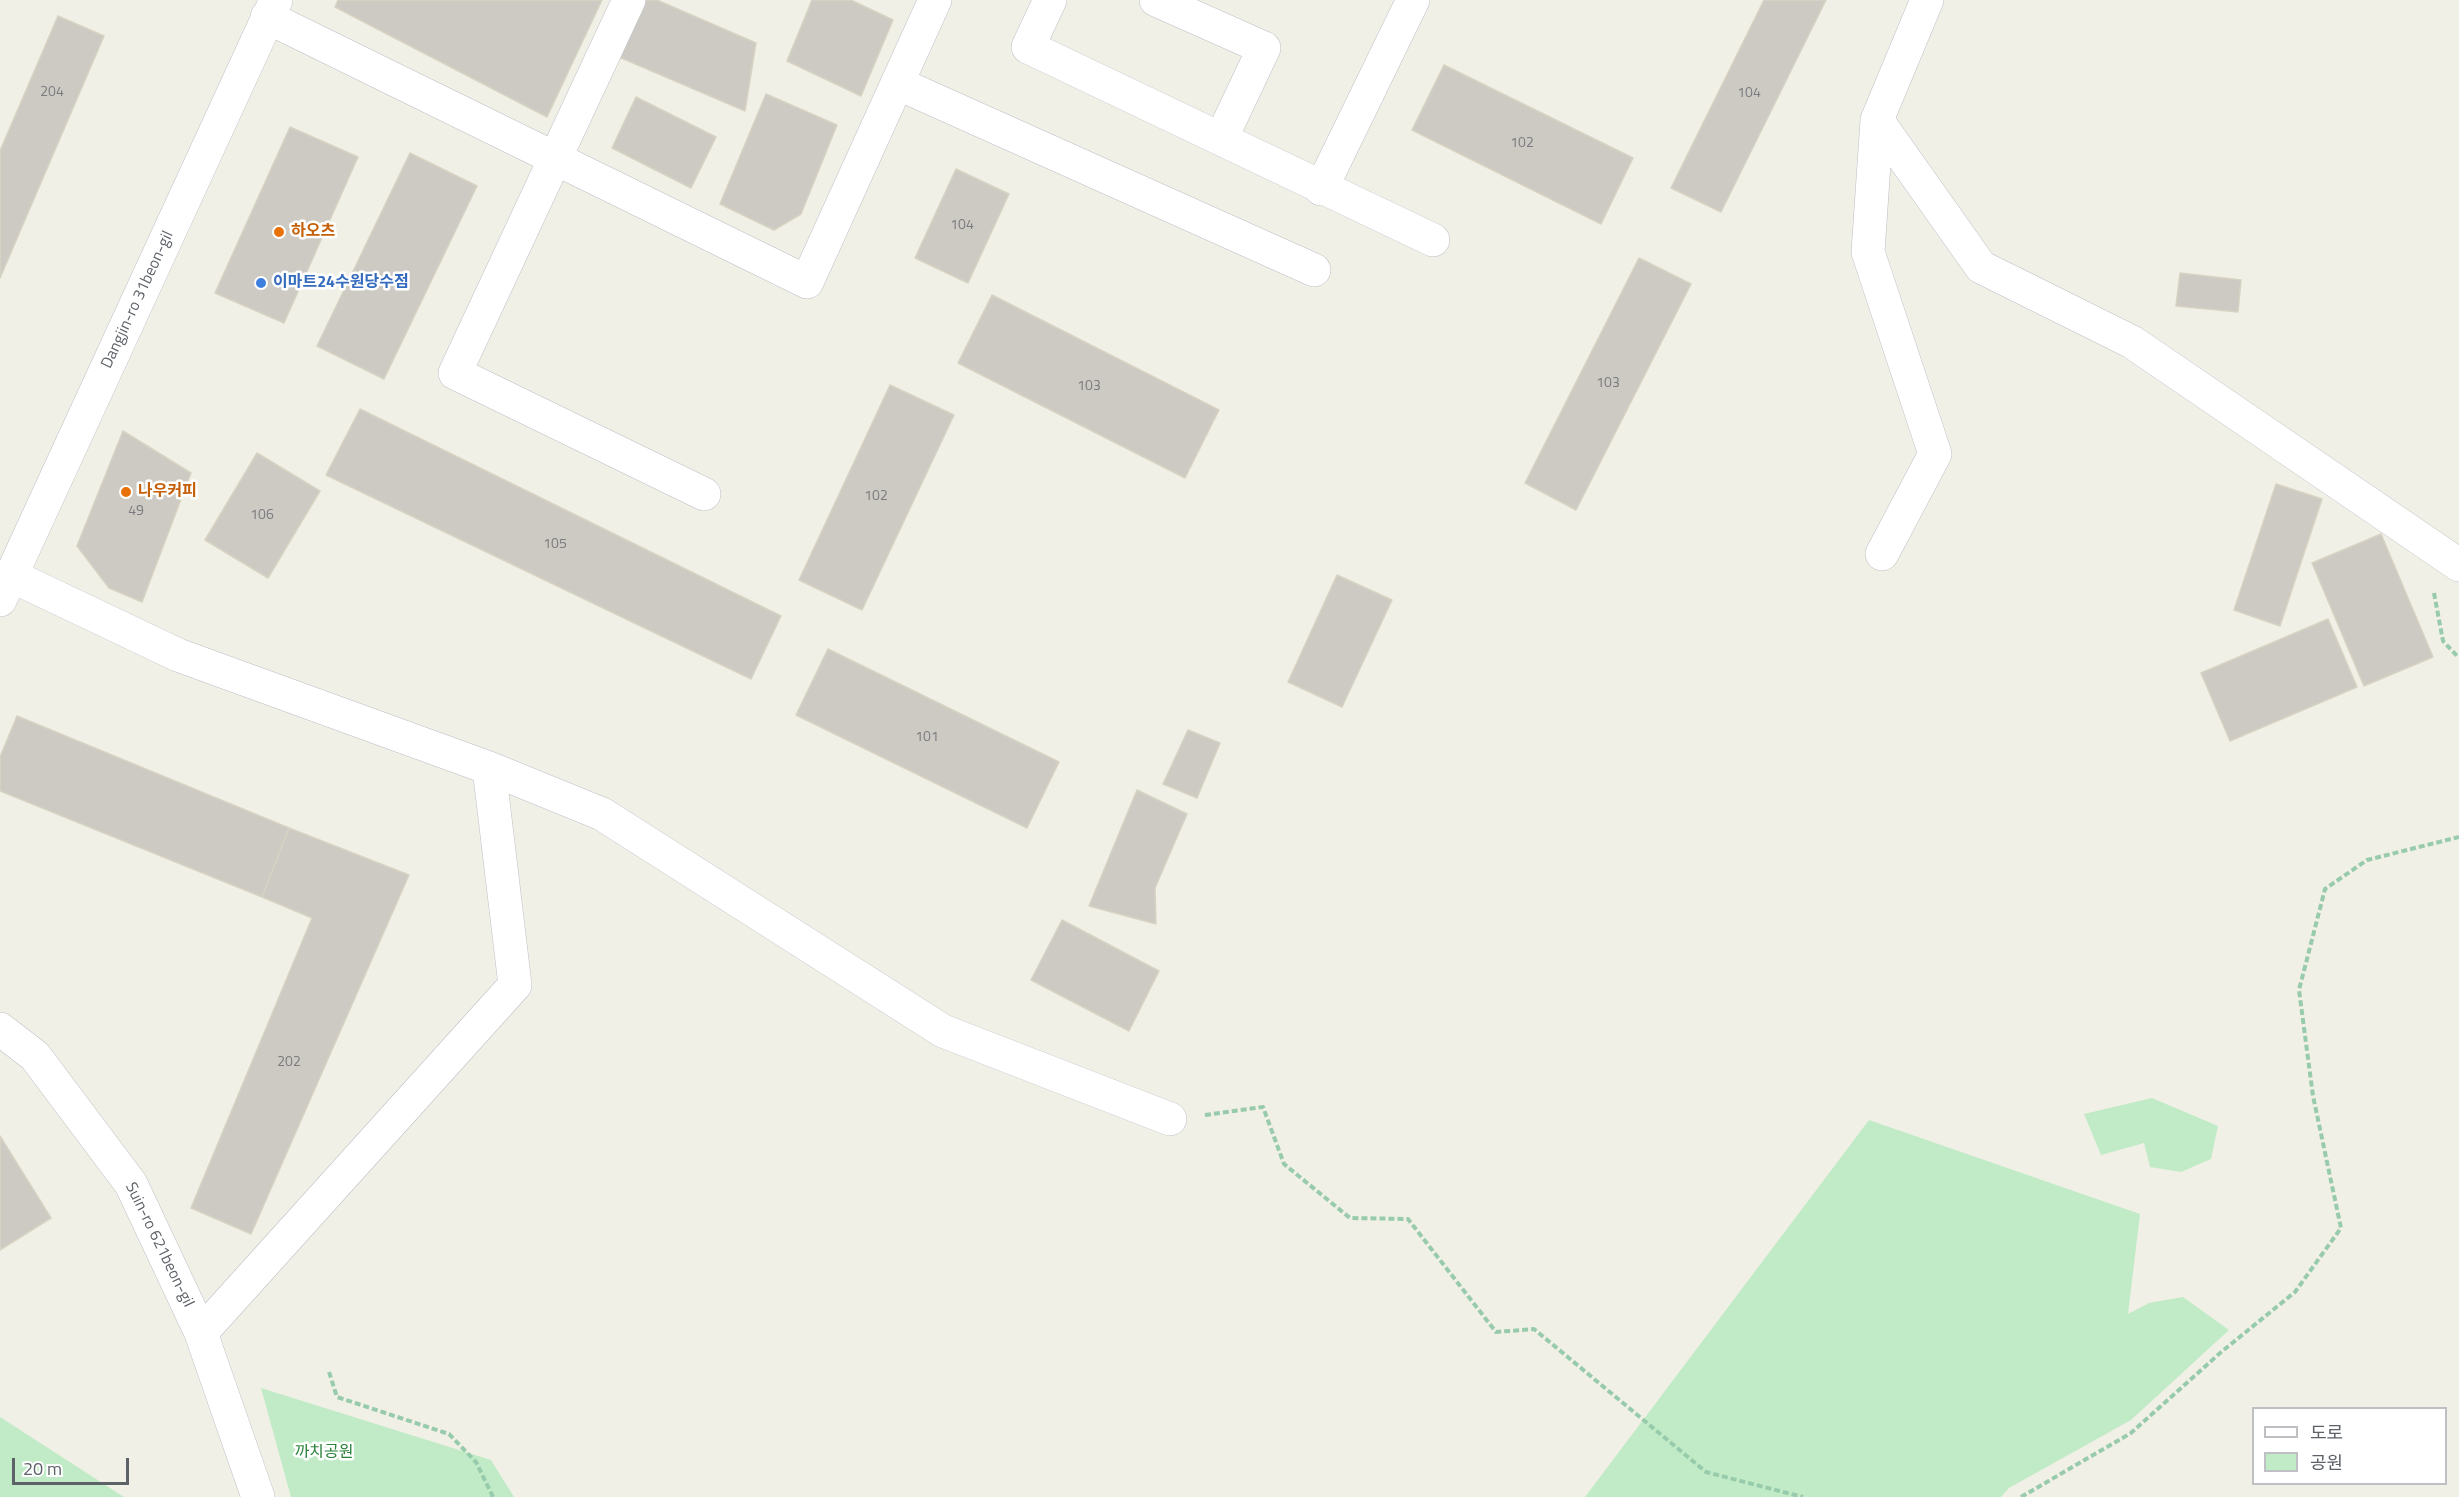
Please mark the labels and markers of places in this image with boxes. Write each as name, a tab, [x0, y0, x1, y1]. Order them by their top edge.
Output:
place label: 하오츠	[291, 222, 335, 242]
marker: 하오츠	[272, 225, 286, 239]
place label: 이마트24수원당수점	[273, 273, 409, 293]
marker: 이마트24수원당수점	[254, 276, 268, 290]
place label: 나우커피	[138, 482, 197, 502]
marker: 나우커피	[119, 485, 133, 499]

